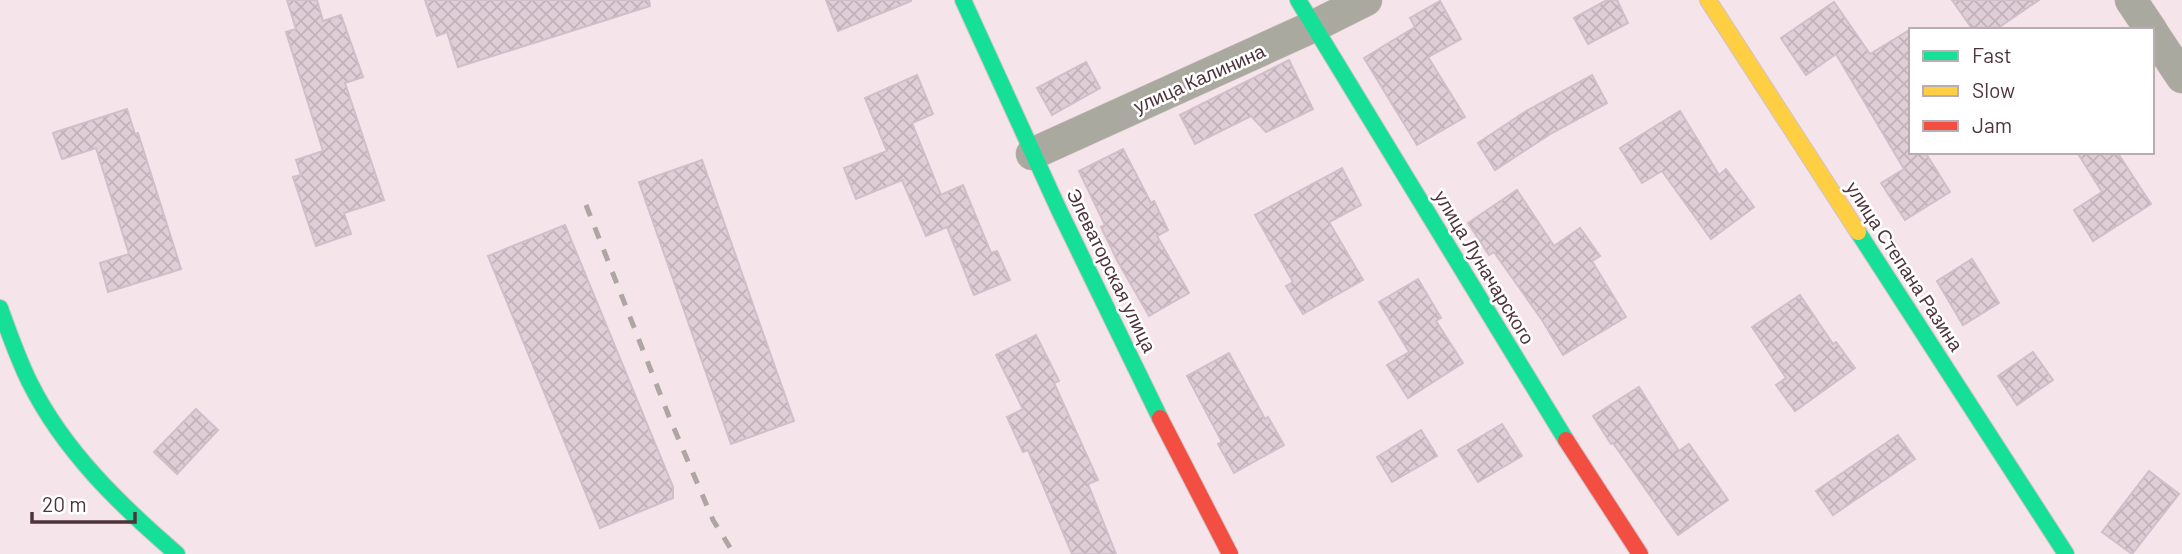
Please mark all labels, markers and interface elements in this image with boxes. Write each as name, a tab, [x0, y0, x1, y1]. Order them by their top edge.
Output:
legend	[1909, 28, 2154, 154]
street label: улица Калинина	[1130, 39, 1269, 117]
text: Fast	[1972, 42, 2012, 67]
text: Slow	[1972, 77, 2015, 102]
text: Jam	[1972, 112, 2012, 137]
street label: улица Степана Разина	[1842, 177, 1969, 355]
street label: Элеваторская улица	[1062, 184, 1162, 356]
street label: улица Луначарского	[1430, 186, 1540, 348]
scale bar	[32, 480, 135, 524]
text: 20 m	[42, 491, 87, 516]

